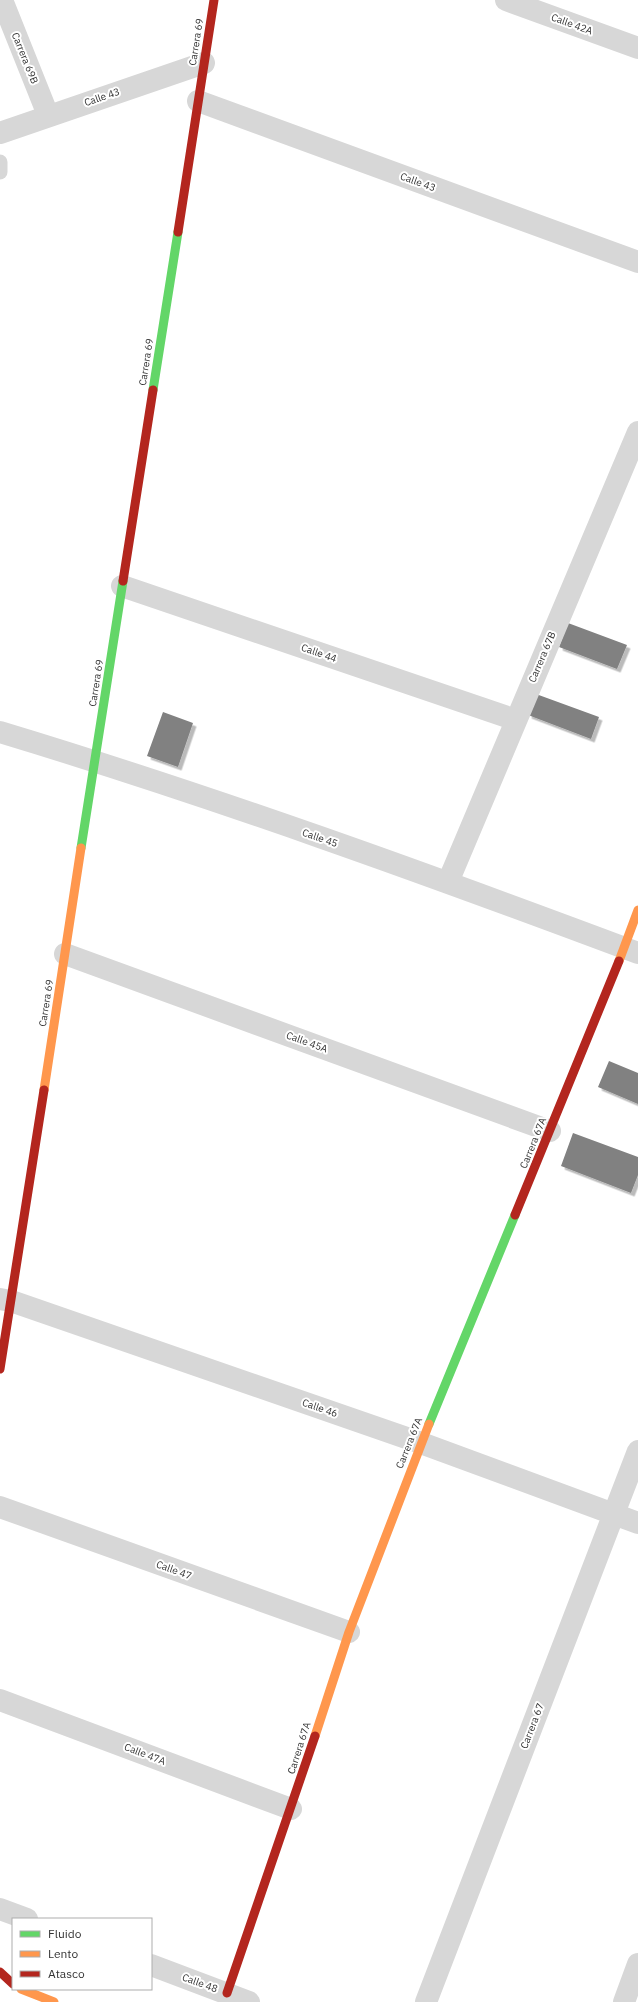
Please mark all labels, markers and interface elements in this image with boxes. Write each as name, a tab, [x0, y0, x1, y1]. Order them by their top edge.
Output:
street label: Calle 42A	[549, 11, 595, 38]
street label: Carrera 69	[186, 17, 206, 67]
street label: Carrera 69B	[9, 30, 41, 86]
street label: Calle 43	[82, 85, 122, 109]
street label: Calle 43	[398, 170, 438, 194]
street label: Carrera 69	[136, 337, 156, 387]
street label: Carrera 67B	[525, 630, 559, 684]
street label: Calle 44	[299, 641, 339, 665]
street label: Carrera 69	[86, 658, 106, 708]
street label: Calle 45	[300, 826, 340, 850]
street label: Carrera 69	[36, 978, 56, 1028]
street label: Calle 45A	[284, 1029, 330, 1056]
street label: Carrera 67A	[517, 1115, 549, 1171]
street label: Calle 46	[300, 1396, 340, 1420]
street label: Carrera 67A	[393, 1415, 425, 1471]
street label: Calle 47	[154, 1558, 194, 1582]
street label: Carrera 67	[517, 1701, 547, 1751]
street label: Carrera 67A	[284, 1720, 314, 1776]
street label: Calle 47A	[123, 1740, 168, 1768]
legend	[12, 1918, 152, 1990]
text: Fluido	[48, 1926, 82, 1941]
text: Lento	[48, 1946, 78, 1961]
text: Atasco	[48, 1966, 85, 1981]
street label: Calle 48	[180, 1971, 220, 1995]

